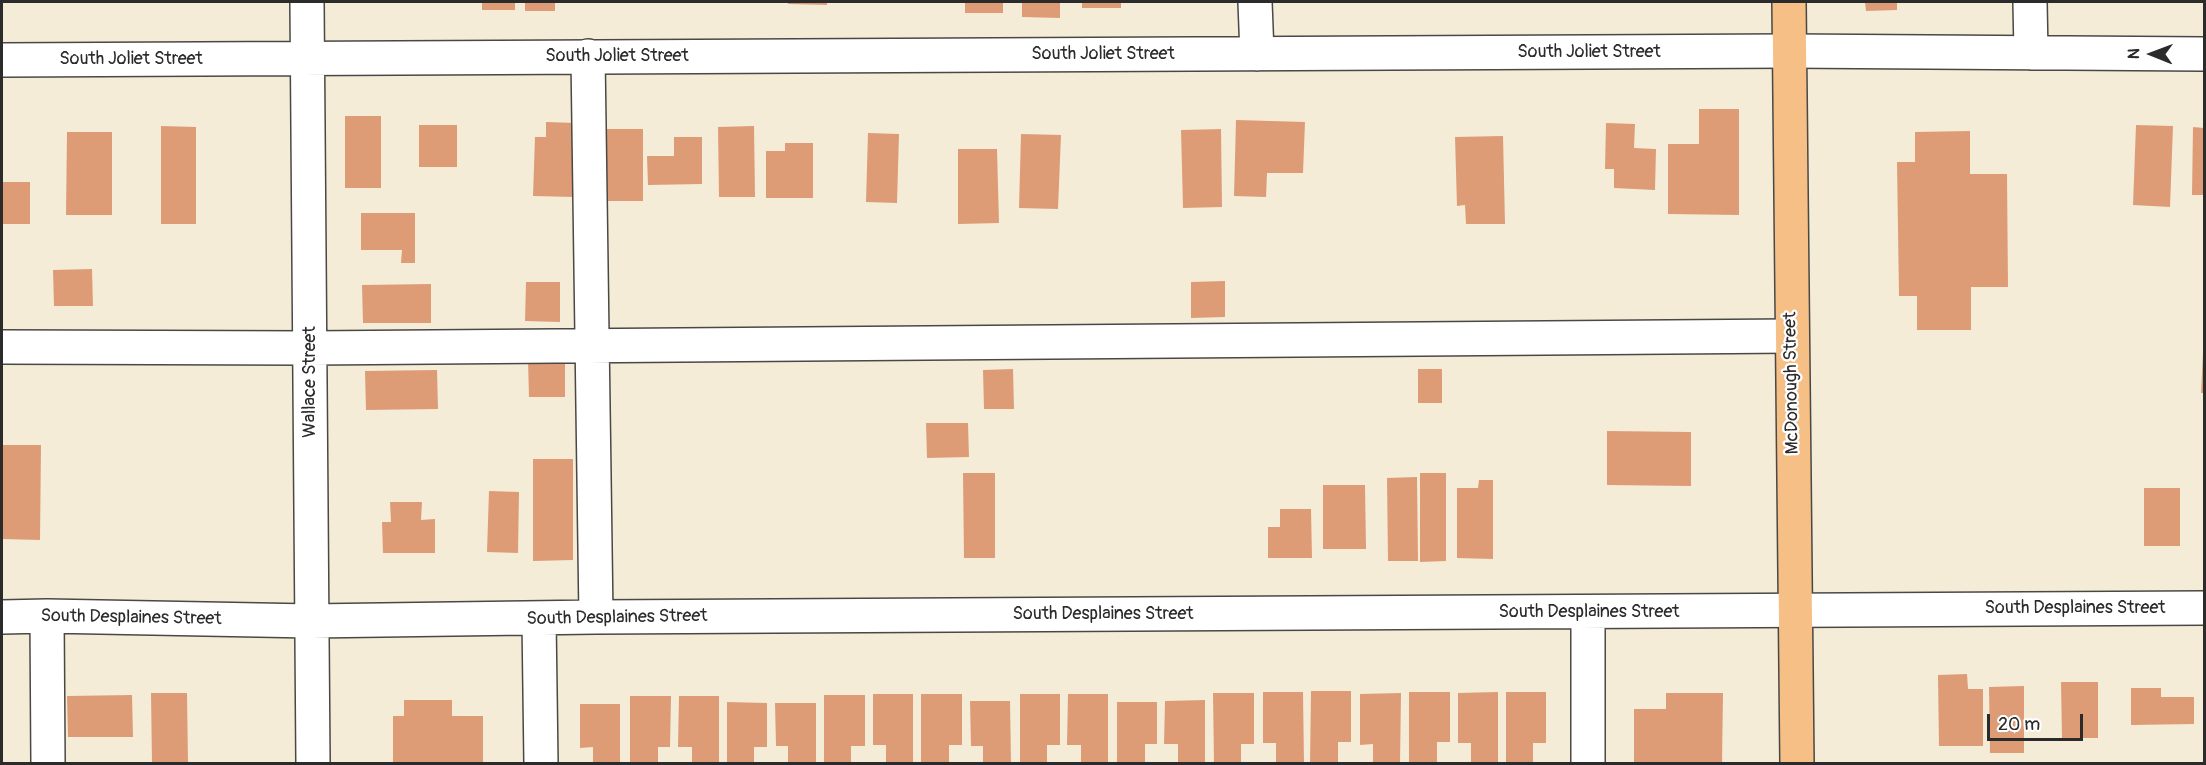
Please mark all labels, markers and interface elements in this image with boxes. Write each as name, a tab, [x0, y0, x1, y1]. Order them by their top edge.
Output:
north arrow	[2122, 24, 2182, 84]
street label: South Joliet Street	[1517, 41, 1661, 63]
street label: South Joliet Street	[1031, 43, 1175, 65]
street label: South Joliet Street	[545, 45, 689, 67]
street label: South Joliet Street	[59, 48, 203, 70]
text: N	[2124, 48, 2144, 59]
street label: McDonough Street	[1780, 312, 1804, 454]
street label: Wallace Street	[299, 326, 321, 438]
street label: South Desplaines Street	[1984, 597, 2166, 619]
street label: South Desplaines Street	[1498, 601, 1680, 623]
street label: South Desplaines Street	[1012, 603, 1194, 625]
street label: South Desplaines Street	[40, 606, 222, 630]
street label: South Desplaines Street	[526, 606, 708, 630]
scale bar	[1990, 702, 2086, 740]
text: 20 m	[1998, 713, 2040, 736]

